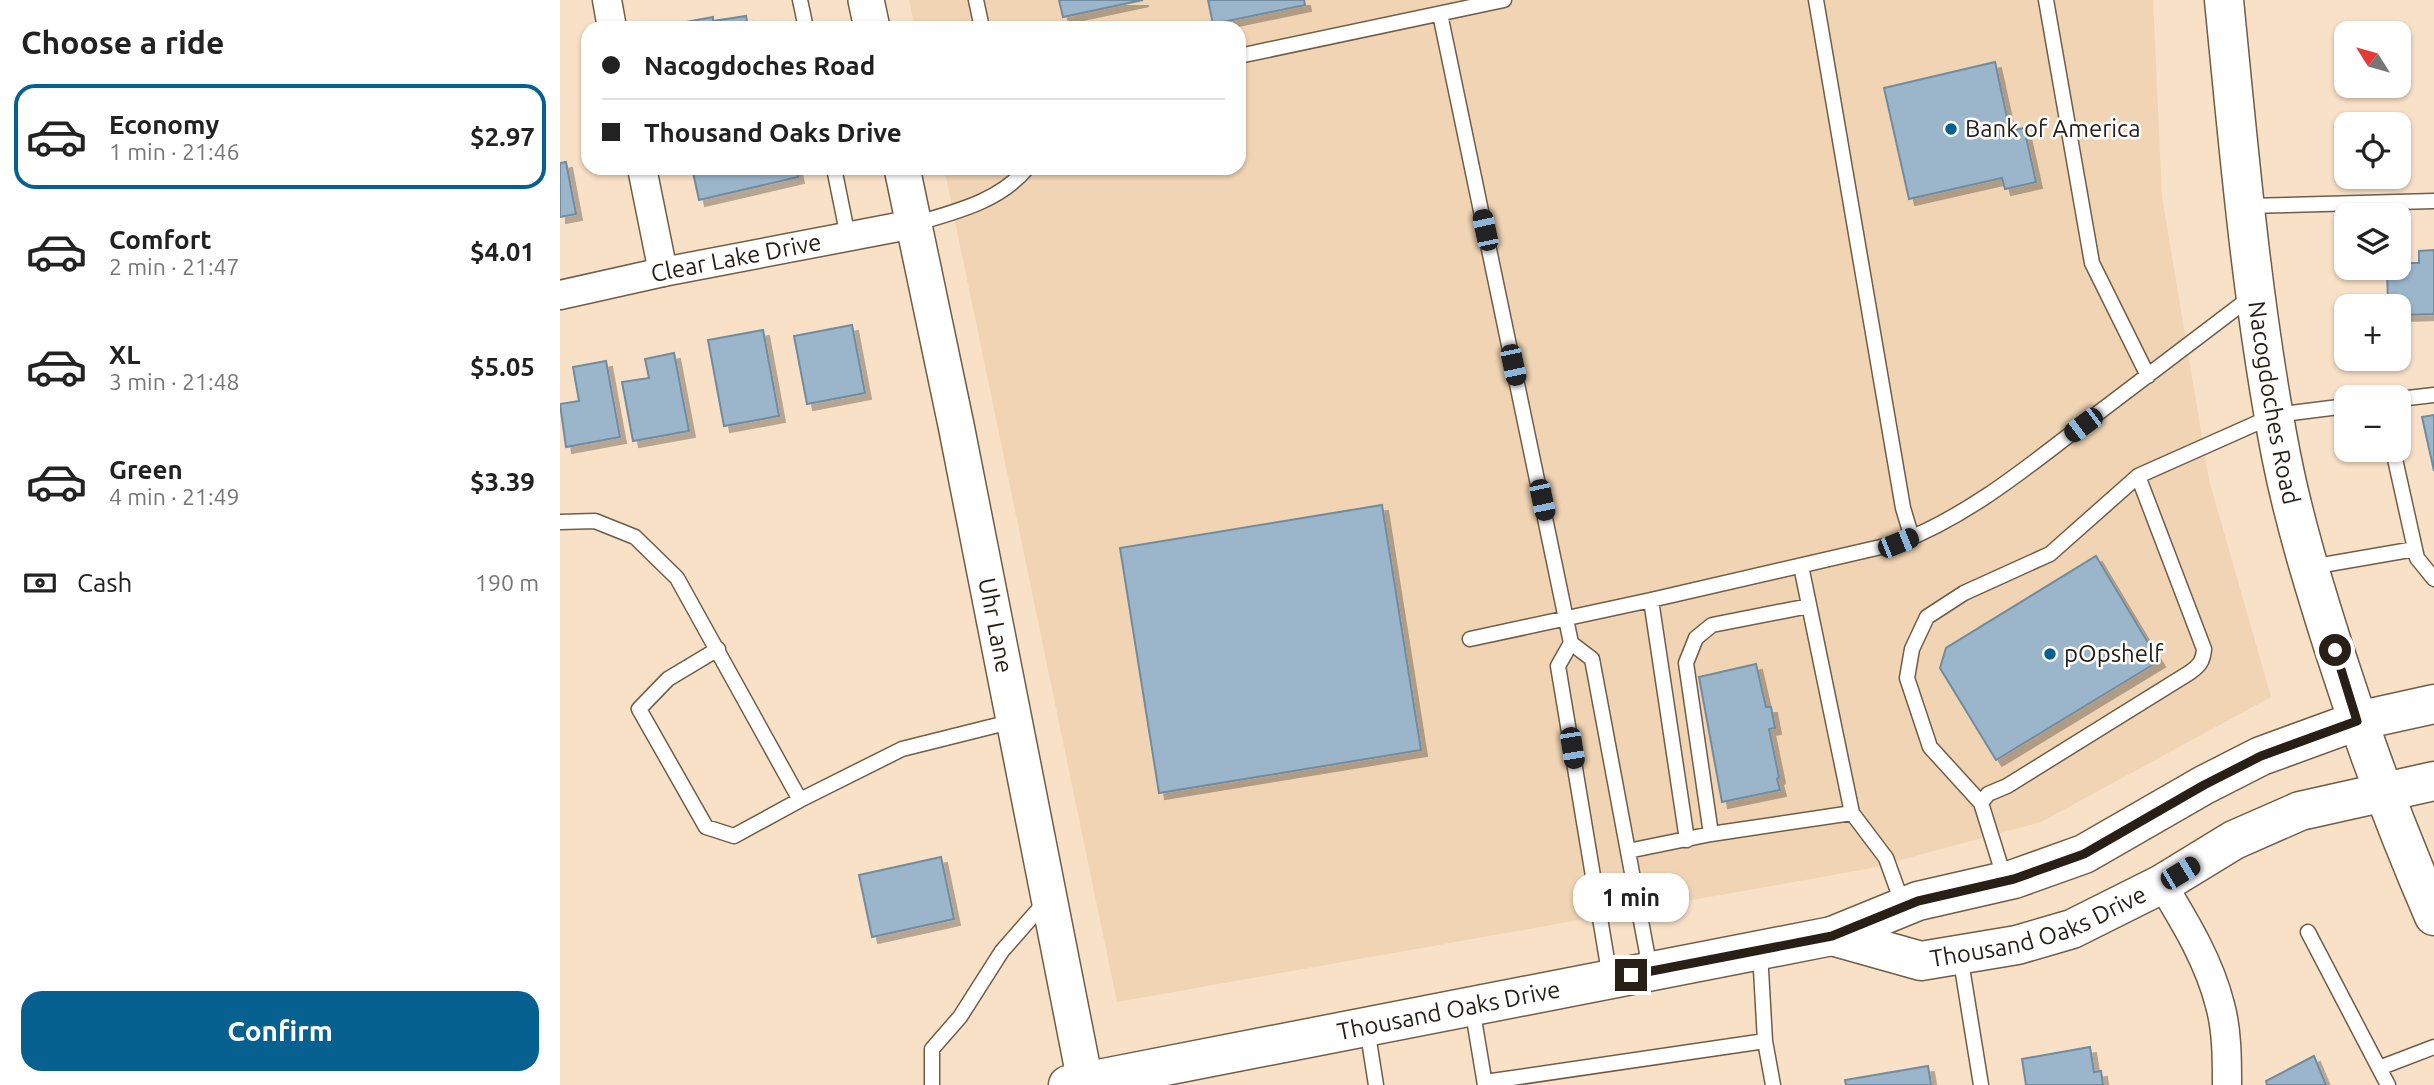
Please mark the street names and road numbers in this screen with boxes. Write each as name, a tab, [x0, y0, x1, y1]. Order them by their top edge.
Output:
street label: Clear Lake Drive	[648, 228, 824, 287]
street label: Nacogdoches Road	[2243, 299, 2305, 507]
street label: Uhr Lane	[973, 576, 1018, 675]
street label: Thousand Oaks Drive	[1928, 880, 2151, 972]
street label: Thousand Oaks Drive	[1335, 975, 1563, 1045]

